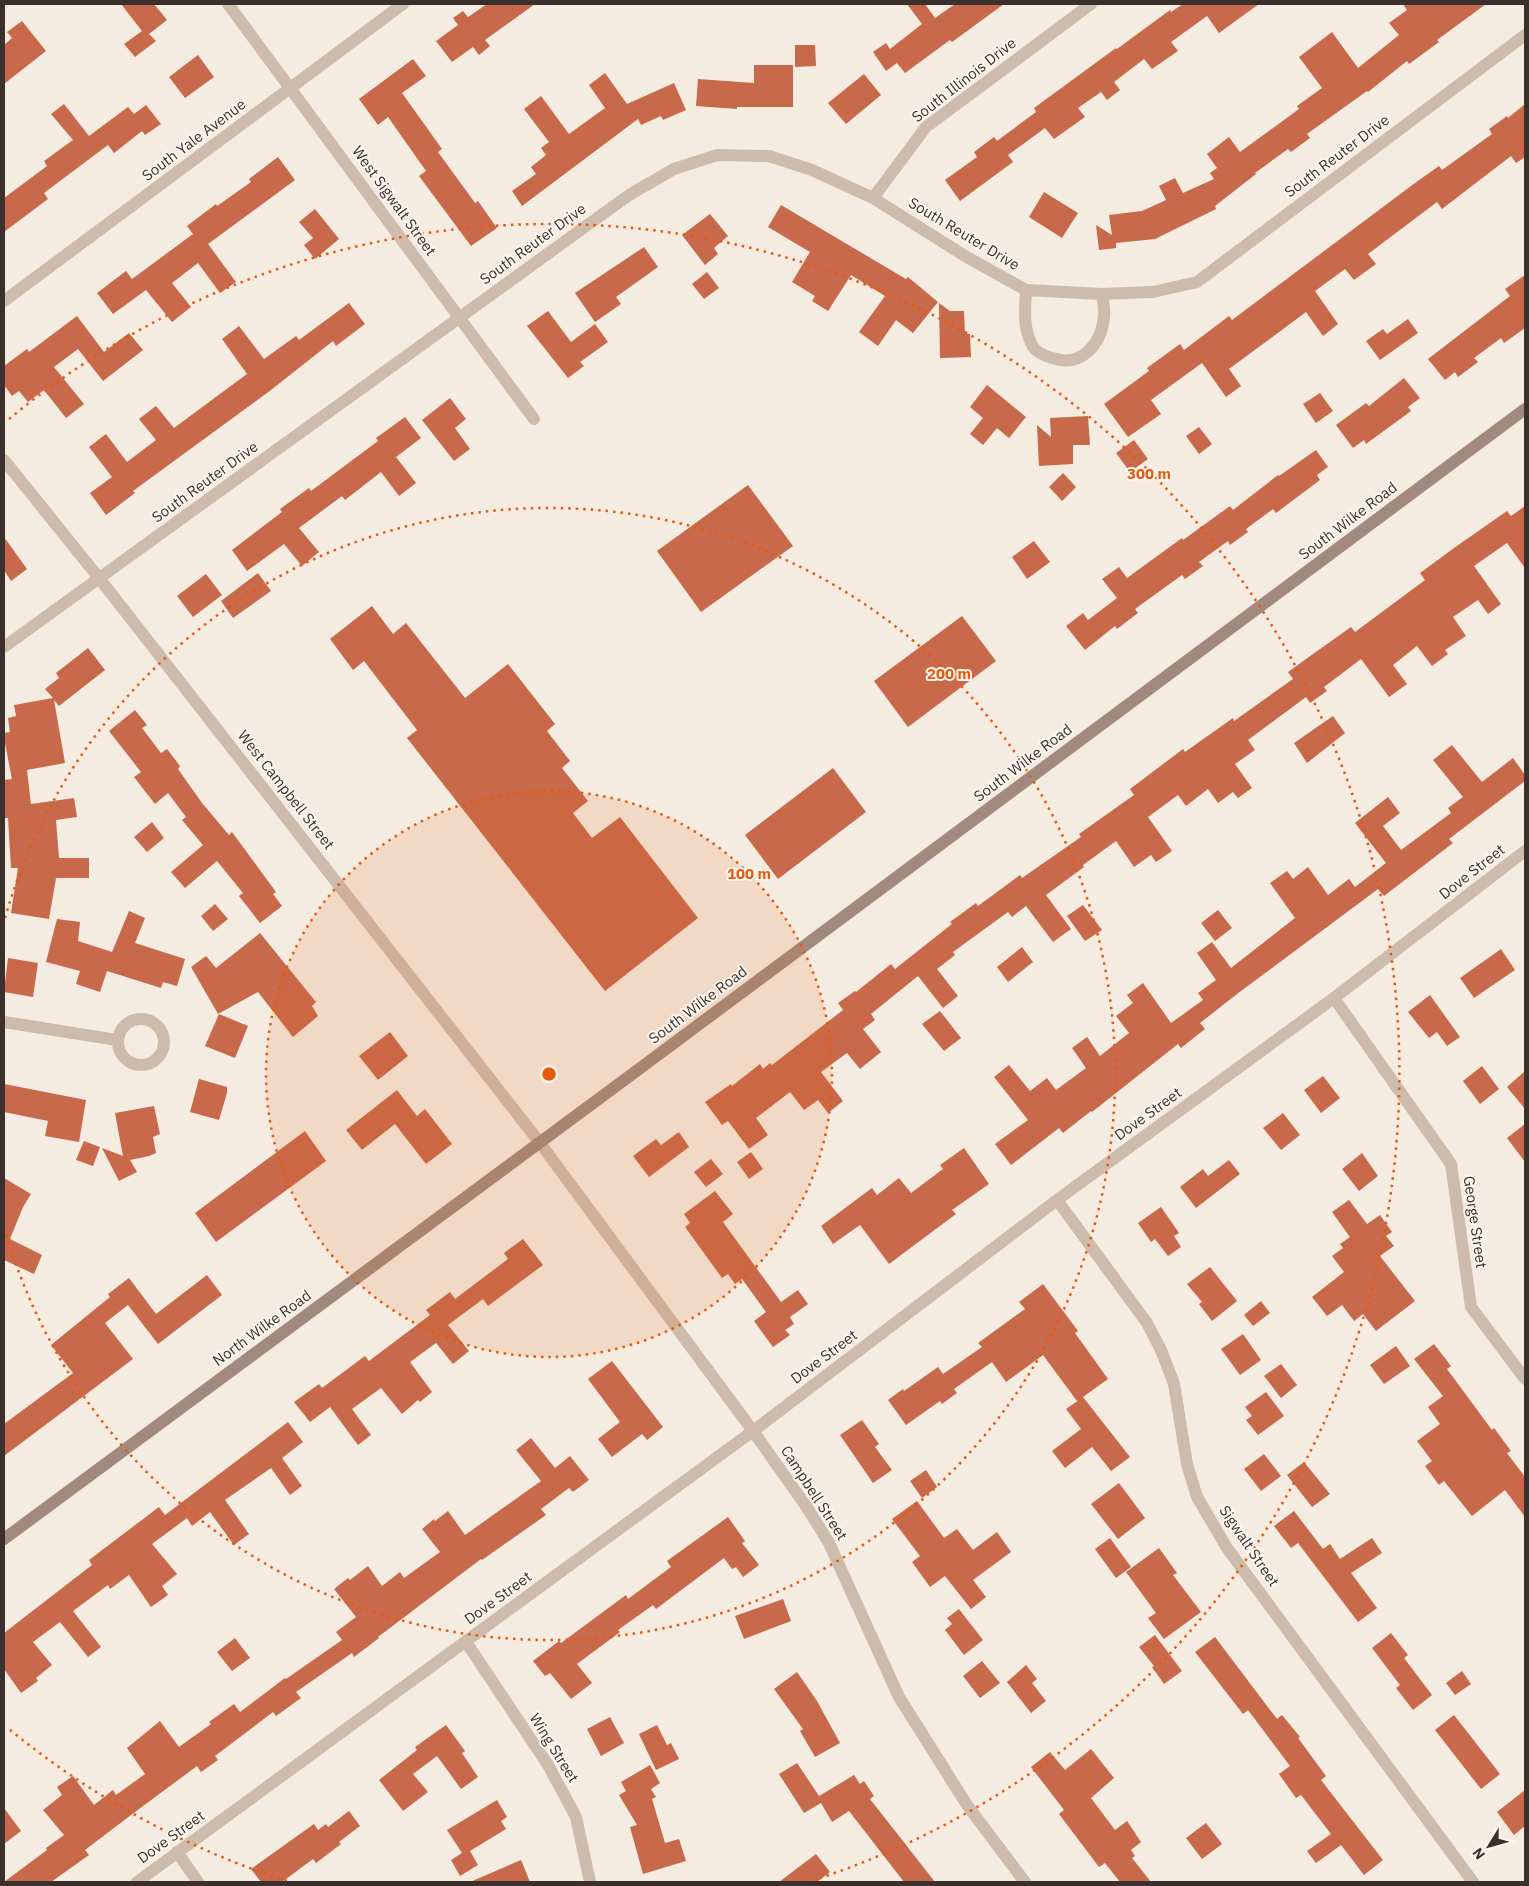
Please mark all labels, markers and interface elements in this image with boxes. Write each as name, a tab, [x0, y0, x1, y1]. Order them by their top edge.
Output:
street label: South Illinois Drive	[908, 33, 1020, 126]
street label: South Yale Avenue	[138, 94, 249, 185]
street label: South Reuter Drive	[1281, 110, 1393, 201]
street label: West Sigwalt Street	[348, 142, 441, 259]
street label: South Reuter Drive	[905, 193, 1023, 274]
street label: South Reuter Drive	[476, 199, 589, 288]
street label: South Reuter Drive	[148, 437, 261, 526]
text: 300 m	[1127, 464, 1171, 483]
street label: South Wilke Road	[1295, 477, 1401, 564]
text: 200 m	[927, 664, 971, 683]
street label: South Wilke Road	[970, 719, 1076, 806]
street label: West Campbell Street	[234, 726, 339, 853]
street label: Dove Street	[1435, 840, 1508, 903]
text: 100 m	[727, 864, 771, 883]
street label: South Wilke Road	[645, 961, 751, 1048]
centre of rings	[540, 1065, 558, 1083]
street label: Dove Street	[1110, 1083, 1185, 1144]
street label: George Street	[1460, 1175, 1491, 1269]
street label: North Wilke Road	[209, 1286, 315, 1370]
street label: Dove Street	[787, 1325, 861, 1388]
street label: Campbell Street	[777, 1442, 852, 1544]
street label: Sigwalt Street	[1215, 1502, 1284, 1590]
street label: Dove Street	[460, 1567, 535, 1628]
street label: Wing Street	[526, 1710, 583, 1786]
street label: Dove Street	[133, 1806, 208, 1867]
north arrow	[1464, 1821, 1514, 1871]
text: N	[1468, 1844, 1489, 1863]

